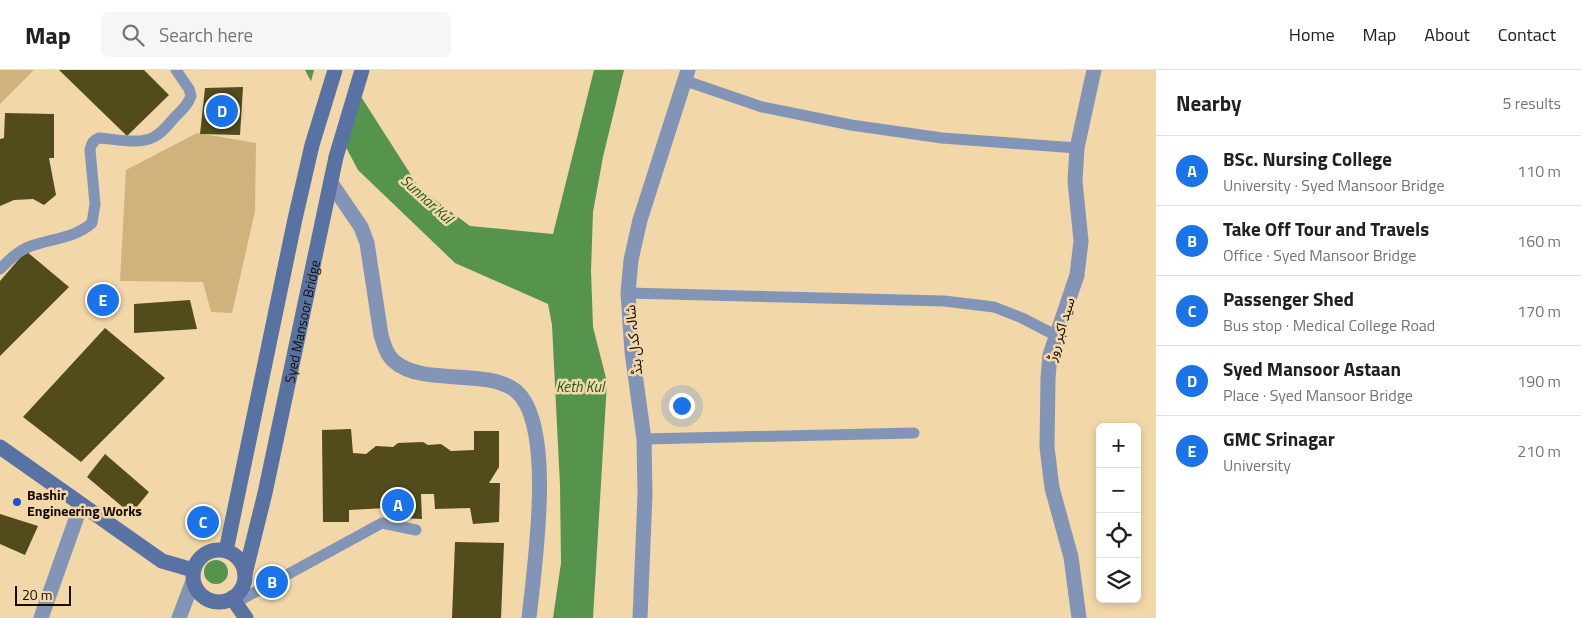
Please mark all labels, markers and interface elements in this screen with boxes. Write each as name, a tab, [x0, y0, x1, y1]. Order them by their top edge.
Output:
search box	[101, 12, 451, 57]
text: Map	[25, 17, 71, 53]
text: Search here	[159, 20, 253, 49]
icon: search	[119, 21, 147, 49]
text: Home	[1289, 21, 1335, 48]
text: Map	[1363, 21, 1396, 48]
text: About	[1424, 21, 1470, 48]
text: Contact	[1498, 21, 1556, 48]
text: Nearby	[1176, 87, 1241, 119]
text: 5 results	[1502, 91, 1561, 115]
pin: D	[206, 92, 238, 130]
text: BSc. Nursing College	[1223, 144, 1392, 173]
text: A	[1187, 159, 1197, 183]
text: 110 m	[1517, 159, 1561, 183]
water label: Sunnar Kul	[396, 169, 460, 230]
text: University · Syed Mansoor Bridge	[1223, 173, 1445, 197]
text: Take Off Tour and Travels	[1223, 214, 1429, 243]
text: B	[1187, 229, 1197, 253]
text: 160 m	[1517, 229, 1561, 253]
text: Office · Syed Mansoor Bridge	[1223, 243, 1416, 267]
street label: Syed Mansoor Bridge	[278, 258, 325, 385]
pin: E	[87, 281, 119, 319]
text: Passenger Shed	[1223, 284, 1354, 313]
street label: سید اکبر روڑ	[1040, 294, 1080, 364]
text: C	[1188, 299, 1196, 323]
text: 170 m	[1517, 299, 1561, 323]
street label: شالہ کدل بنڈ	[619, 304, 647, 376]
text: Bus stop · Medical College Road	[1223, 313, 1435, 337]
text: Syed Mansoor Astaan	[1223, 354, 1401, 383]
text: D	[1187, 369, 1197, 393]
text: 190 m	[1517, 369, 1561, 393]
water label: Keth Kul	[556, 375, 606, 398]
text: Place · Syed Mansoor Bridge	[1223, 383, 1413, 407]
your location	[669, 393, 695, 419]
map controls	[1096, 423, 1141, 603]
button: +	[1096, 423, 1141, 468]
text: GMC Srinagar	[1223, 424, 1335, 453]
text: E	[1188, 439, 1196, 463]
text: 210 m	[1517, 439, 1561, 463]
text: University	[1223, 453, 1291, 477]
button: −	[1096, 468, 1141, 513]
place label: Bashir Engineering Works	[27, 484, 142, 521]
pin: A	[382, 486, 414, 524]
marker: Bashir Engineering Works	[11, 496, 23, 508]
pin: C	[187, 503, 219, 541]
button: locate	[1096, 513, 1141, 558]
button: layers	[1096, 558, 1141, 603]
pin: B	[256, 563, 288, 601]
scale bar	[15, 583, 71, 606]
text: 20 m	[22, 584, 52, 605]

